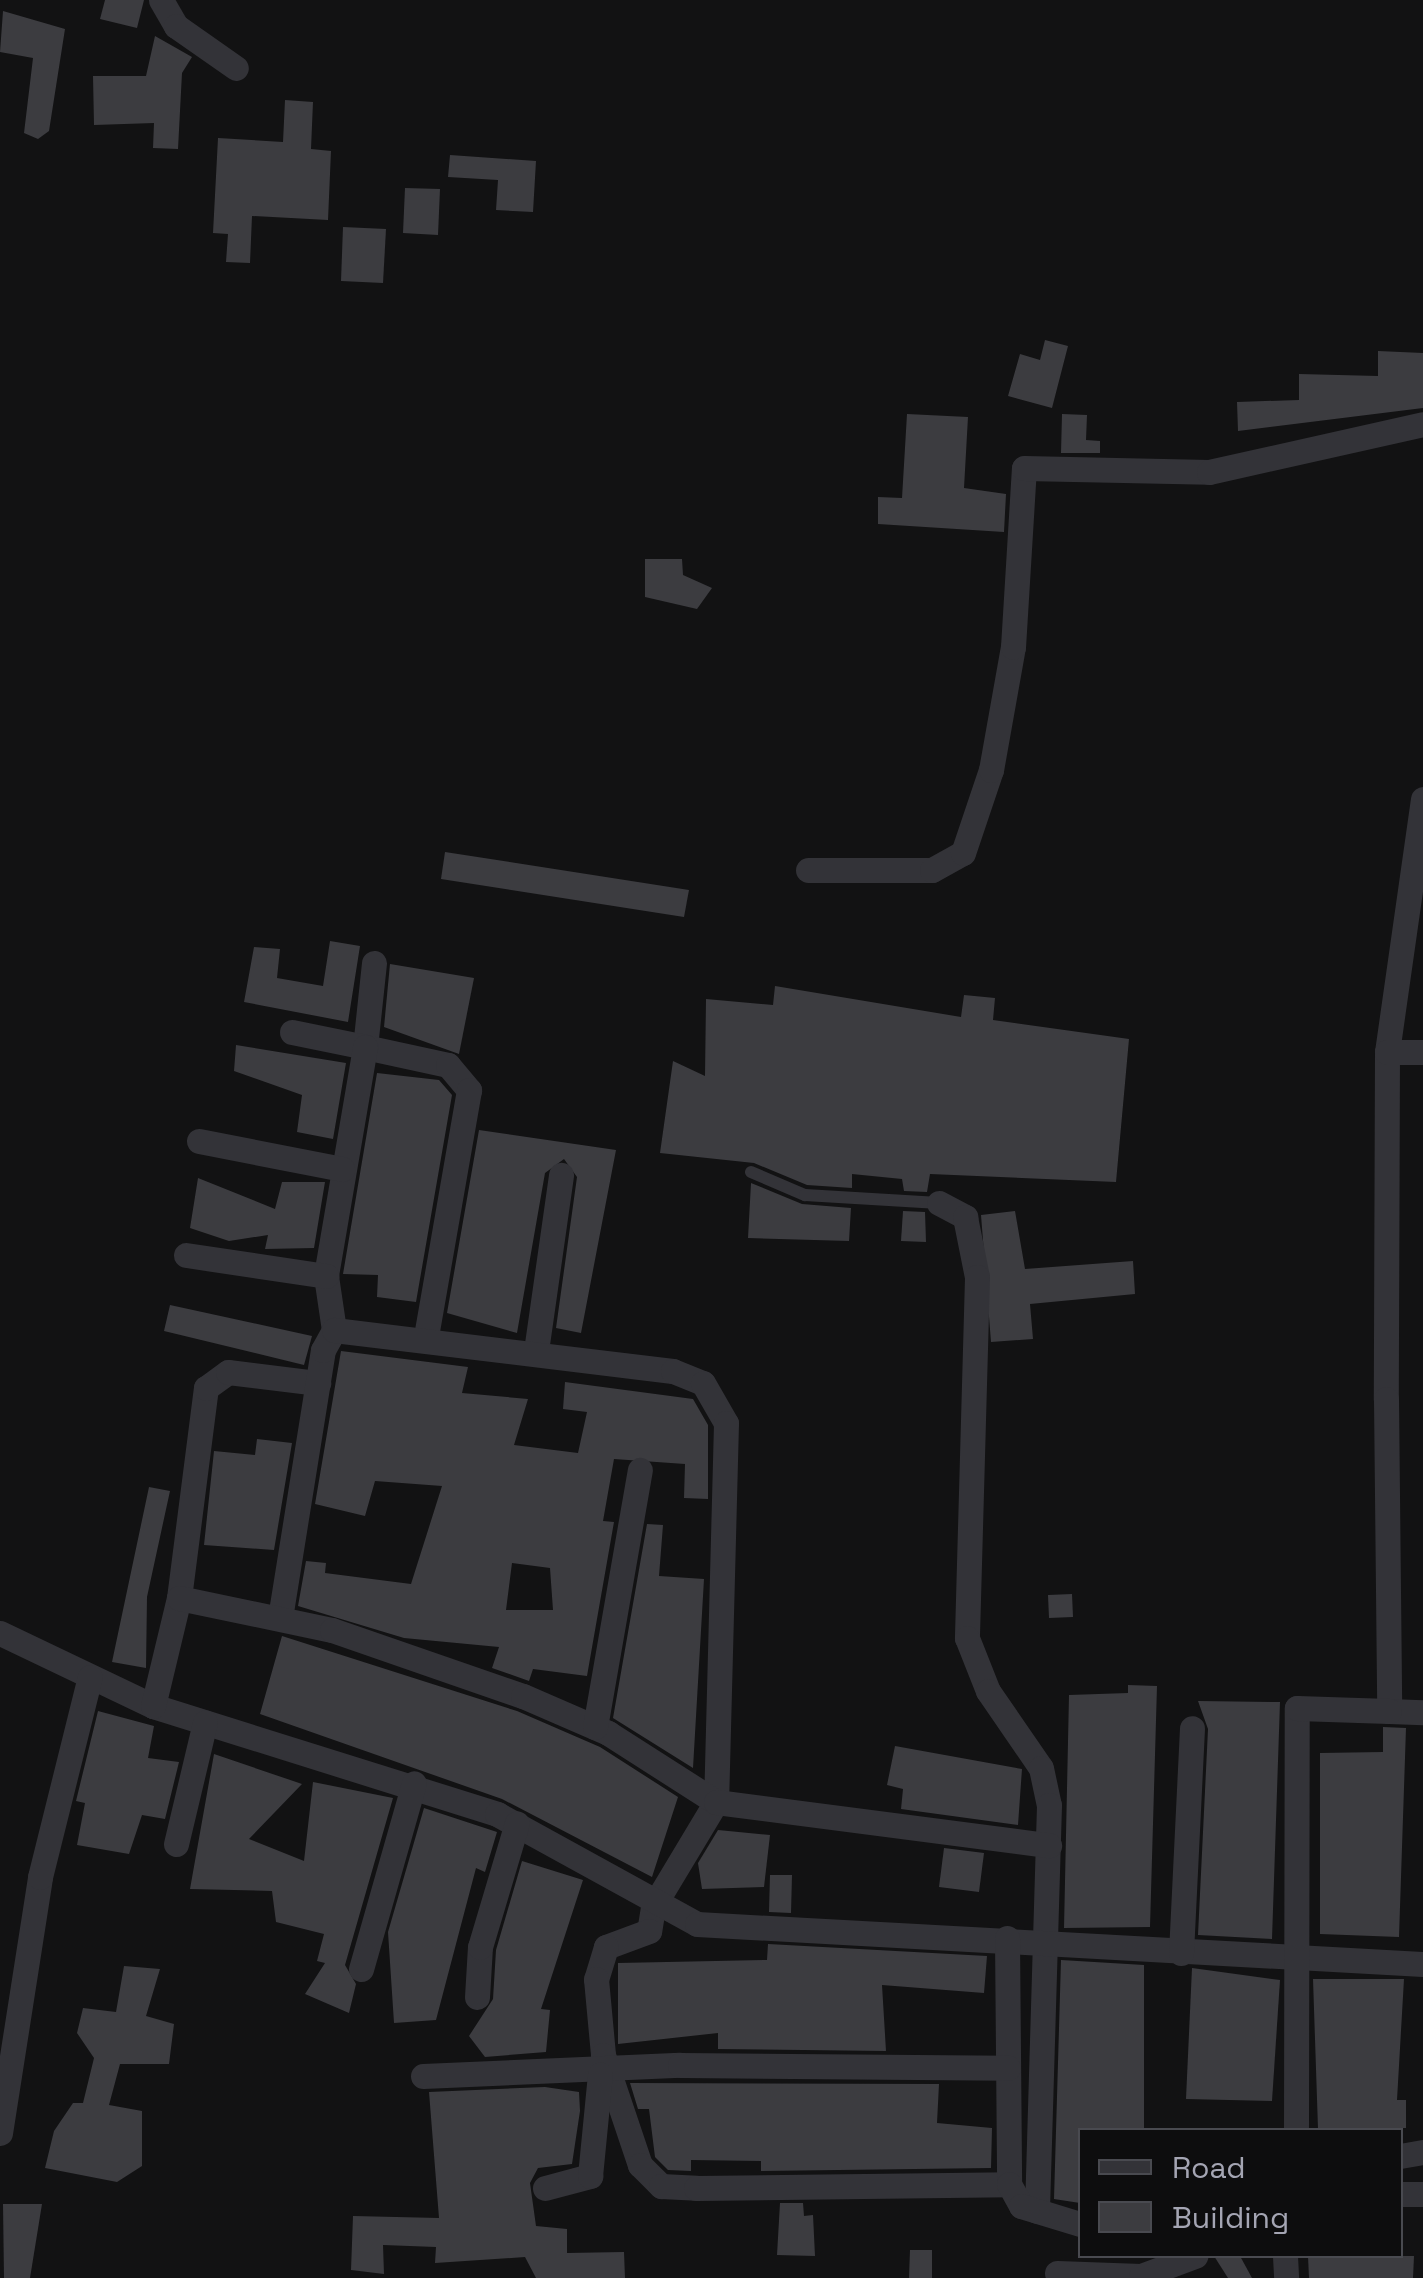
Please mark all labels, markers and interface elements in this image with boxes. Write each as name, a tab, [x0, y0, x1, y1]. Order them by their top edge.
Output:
legend	[1078, 2128, 1403, 2258]
text: Road	[1172, 2148, 1246, 2187]
text: Building	[1172, 2198, 1289, 2237]

